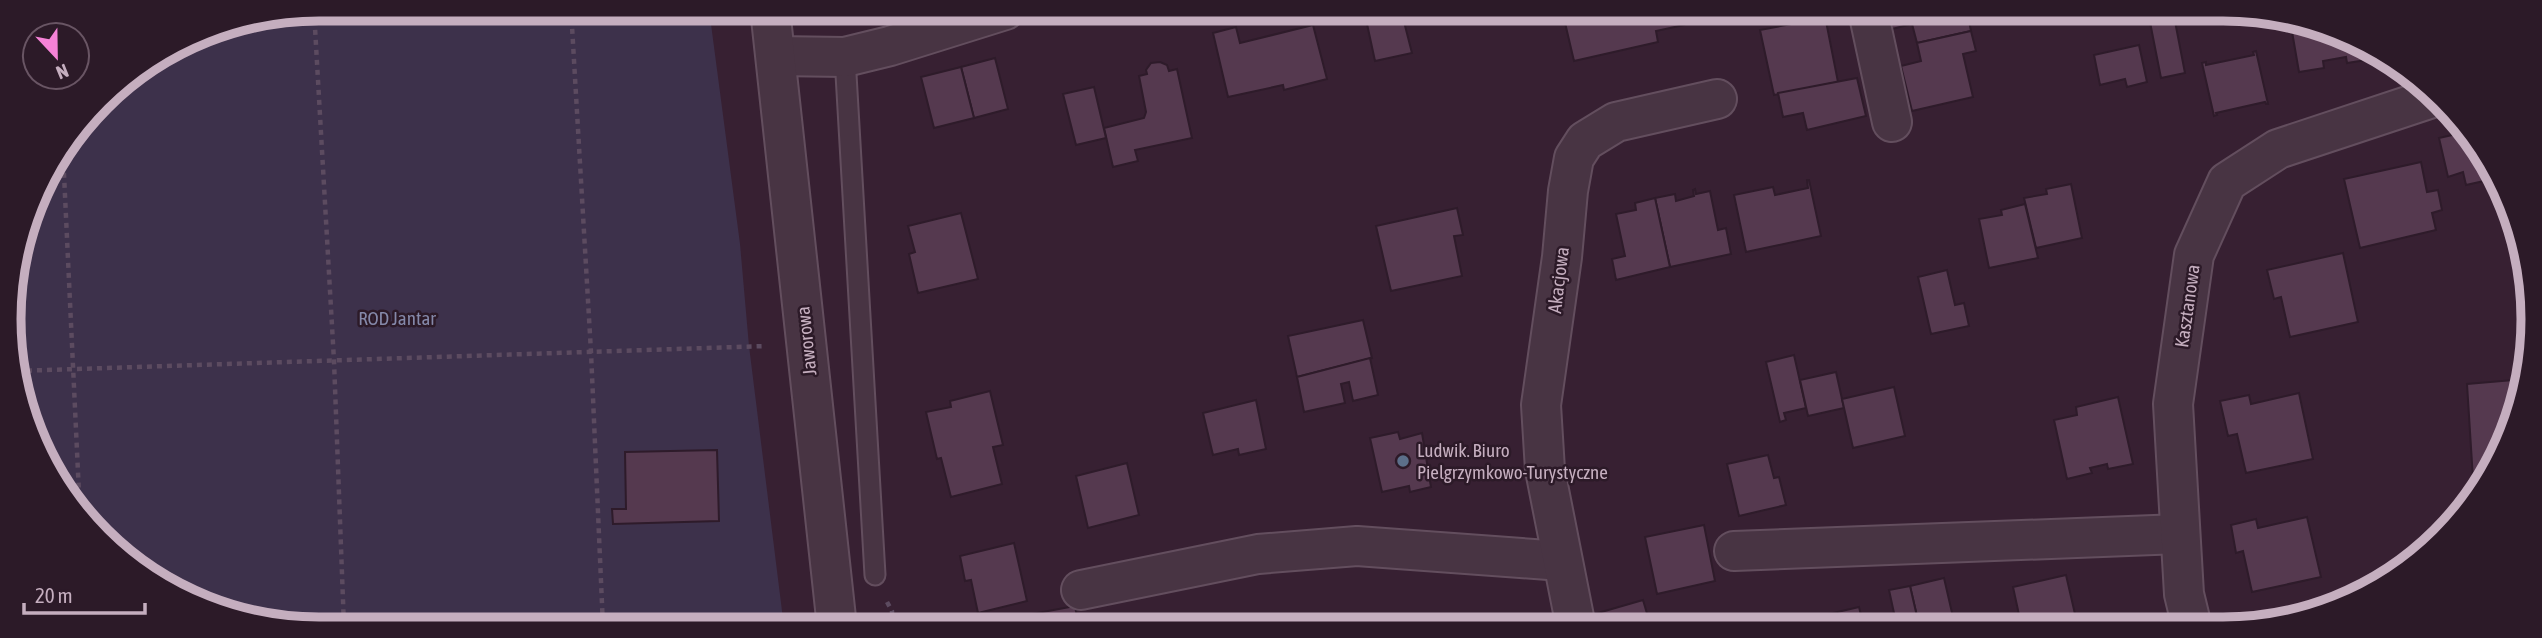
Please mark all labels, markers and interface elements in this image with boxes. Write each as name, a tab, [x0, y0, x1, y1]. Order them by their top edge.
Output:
north arrow	[21, 21, 91, 91]
text: N	[53, 59, 72, 84]
street label: Akacjowa	[1543, 246, 1573, 314]
street label: Kasztanowa	[2170, 263, 2204, 349]
street label: Jaworowa	[791, 305, 821, 377]
park label: ROD Jantar	[358, 307, 436, 329]
place label: Ludwik. Biuro Pielgrzymkowo-Turystyczne	[1417, 439, 1608, 483]
marker: Ludwik. Biuro Pielgrzymkowo-Turystyczne	[1395, 453, 1411, 469]
scale bar	[24, 572, 145, 616]
text: 20 m	[35, 583, 73, 607]

